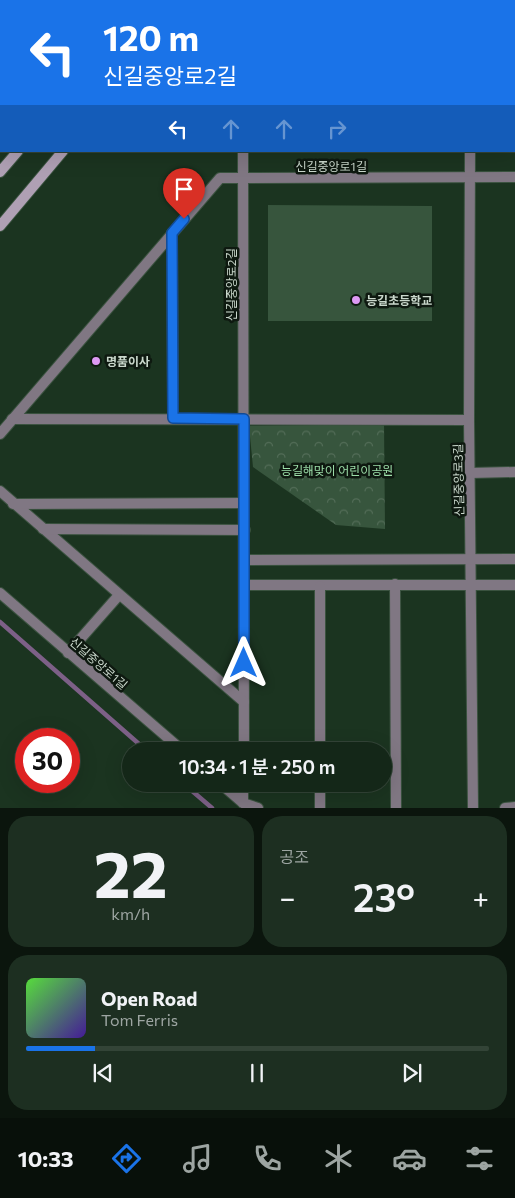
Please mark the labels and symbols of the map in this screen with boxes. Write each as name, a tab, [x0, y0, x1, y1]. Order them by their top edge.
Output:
street label: 신길중앙로1길	[295, 159, 367, 173]
pin	[163, 168, 205, 219]
street label: 신길중앙로2길	[224, 249, 238, 321]
place label: 능길초등학교	[366, 293, 432, 307]
marker: 능길초등학교	[350, 294, 362, 306]
place label: 명품이사	[106, 354, 150, 368]
marker: 명품이사	[90, 355, 102, 367]
street label: 신길중앙로3길	[450, 443, 466, 517]
park label: 능길해맞이 어린이공원	[281, 463, 393, 477]
street label: 신길중앙로1길	[67, 634, 131, 692]
position arrow	[217, 636, 269, 688]
speed limit sign: 30	[15, 728, 80, 793]

